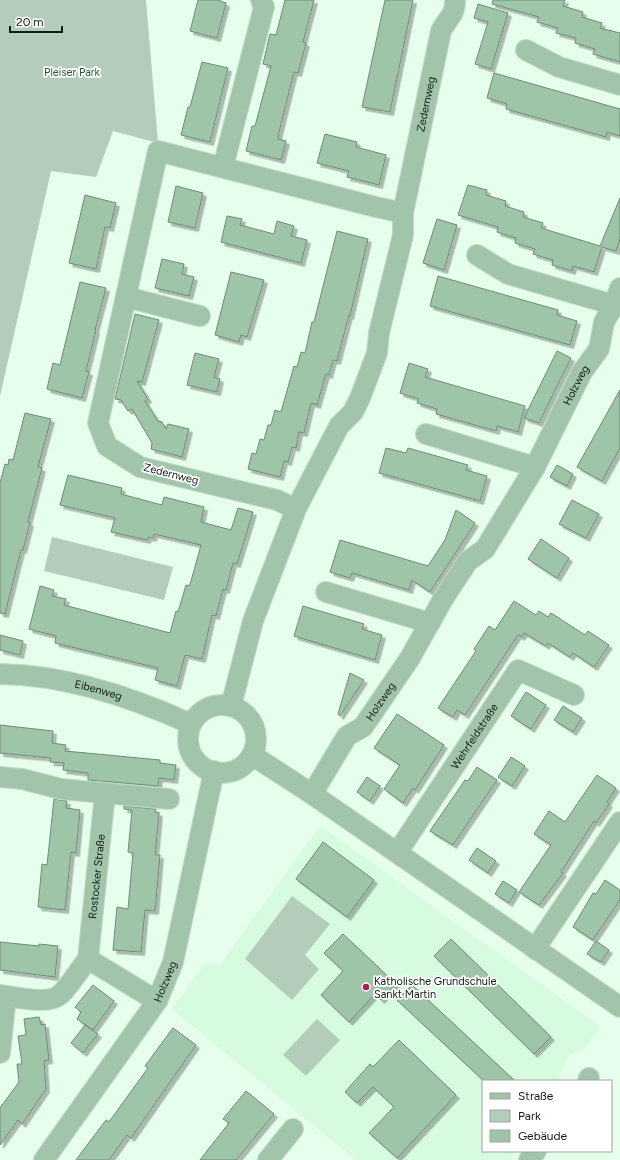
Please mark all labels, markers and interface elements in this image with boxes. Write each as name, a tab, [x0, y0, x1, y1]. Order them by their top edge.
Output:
scale bar	[10, 8, 62, 34]
text: 20 m	[16, 15, 44, 29]
park label: Pleiser Park	[44, 66, 101, 79]
street label: Zedernweg	[414, 75, 438, 133]
street label: Holzweg	[560, 362, 592, 407]
street label: Zedernweg	[142, 461, 200, 487]
street label: Eibenweg	[74, 677, 124, 703]
street label: Holzweg	[363, 680, 398, 723]
street label: Wehrfeldstraße	[448, 701, 501, 771]
street label: Rostocker Straße	[86, 833, 107, 919]
street label: Holzweg	[151, 959, 179, 1004]
place label: Katholische Grundschule Sankt Martin	[374, 975, 496, 1001]
marker: Katholische Grundschule Sankt Martin	[361, 982, 371, 992]
legend	[482, 1080, 612, 1152]
text: Straße	[518, 1089, 554, 1103]
text: Park	[518, 1109, 541, 1123]
text: Gebäude	[518, 1129, 568, 1143]

